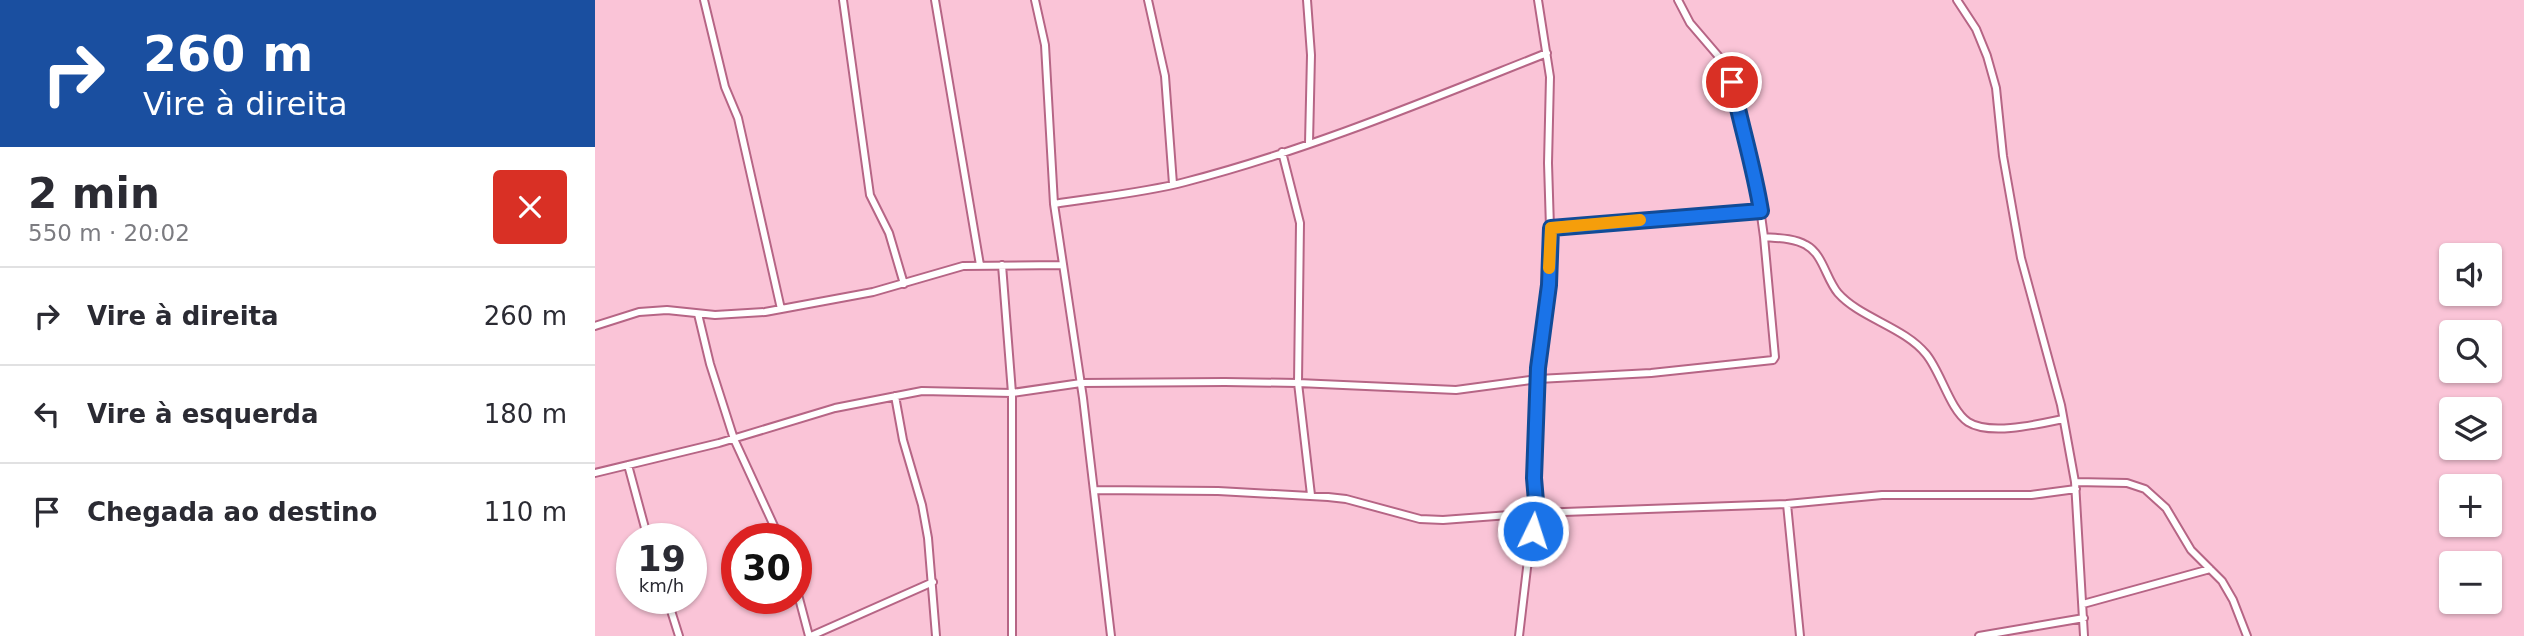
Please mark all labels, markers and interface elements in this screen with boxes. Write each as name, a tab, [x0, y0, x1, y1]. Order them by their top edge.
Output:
text: 260 m	[143, 26, 313, 83]
icon: right	[28, 28, 119, 119]
pin	[1702, 52, 1762, 112]
icon: arrive	[1713, 63, 1751, 101]
text: Vire à direita	[143, 85, 348, 123]
text: 2 min	[28, 169, 160, 218]
button: close	[493, 170, 567, 244]
text: 550 m · 20:02	[28, 220, 190, 246]
map controls	[2439, 243, 2502, 614]
button: sound	[2439, 243, 2502, 306]
icon: right	[28, 297, 66, 335]
text: Vire à direita	[87, 301, 279, 331]
text: 260 m	[484, 301, 567, 331]
button: search	[2439, 320, 2502, 383]
icon: left	[28, 395, 66, 433]
button: layers	[2439, 397, 2502, 460]
text: Vire à esquerda	[87, 399, 319, 429]
text: 180 m	[484, 399, 567, 429]
button: +	[2439, 474, 2502, 537]
icon: arrive	[28, 493, 66, 531]
position arrow	[1496, 494, 1570, 568]
text: Chegada ao destino	[87, 497, 377, 527]
text: 110 m	[484, 497, 567, 527]
speed limit sign: 30	[721, 523, 812, 614]
text: 19	[637, 539, 686, 579]
button: −	[2439, 551, 2502, 614]
text: km/h	[639, 575, 684, 596]

